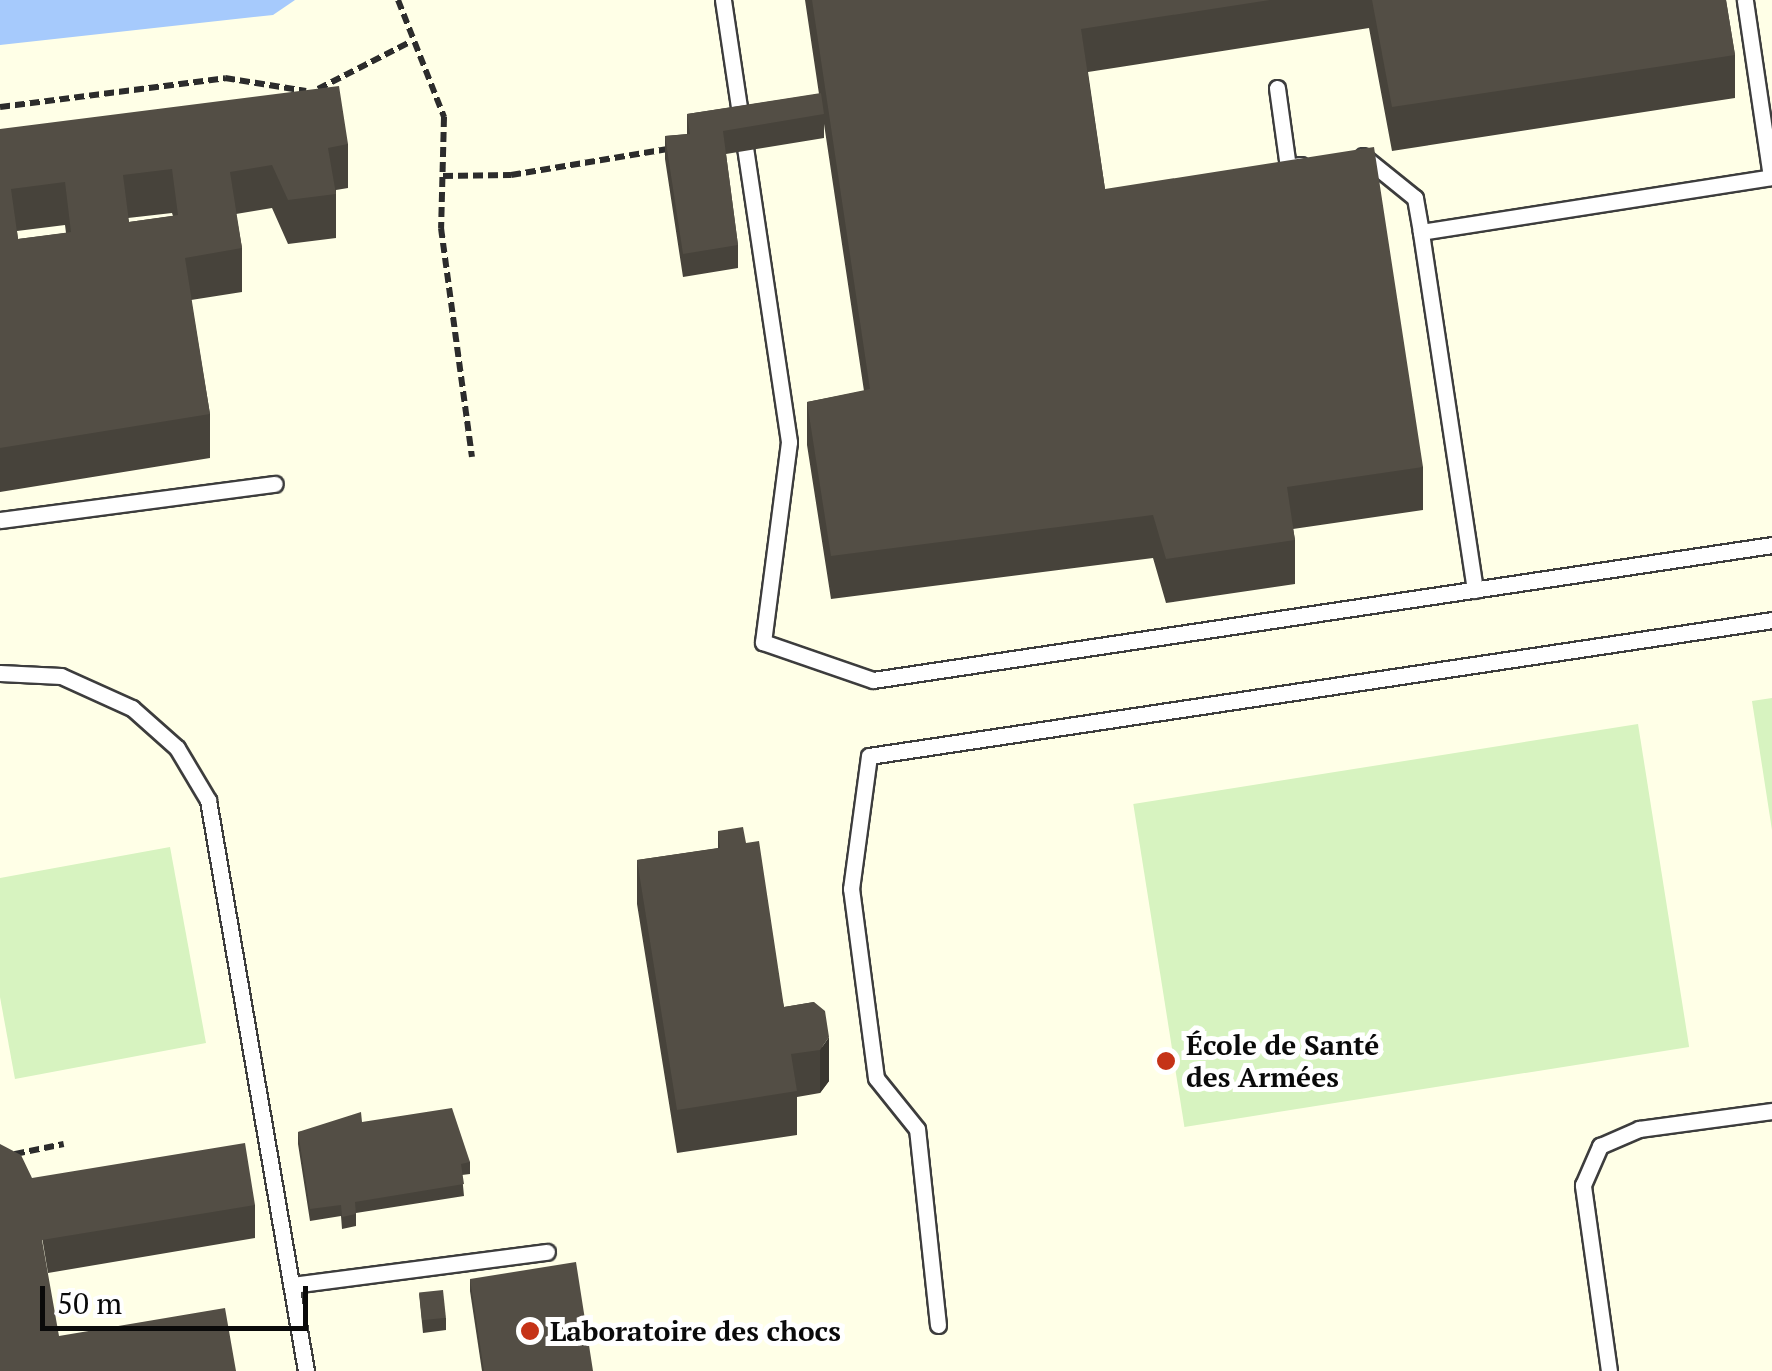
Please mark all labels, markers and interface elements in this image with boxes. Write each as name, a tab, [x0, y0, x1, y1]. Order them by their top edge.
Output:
place label: École de Santé des Armées	[1186, 1028, 1379, 1094]
marker: École de Santé des Armées	[1155, 1050, 1177, 1072]
scale bar	[45, 1266, 312, 1328]
text: 50 m	[57, 1283, 122, 1323]
place label: Laboratoire des chocs	[550, 1314, 841, 1348]
marker: Laboratoire des chocs	[519, 1320, 541, 1342]

